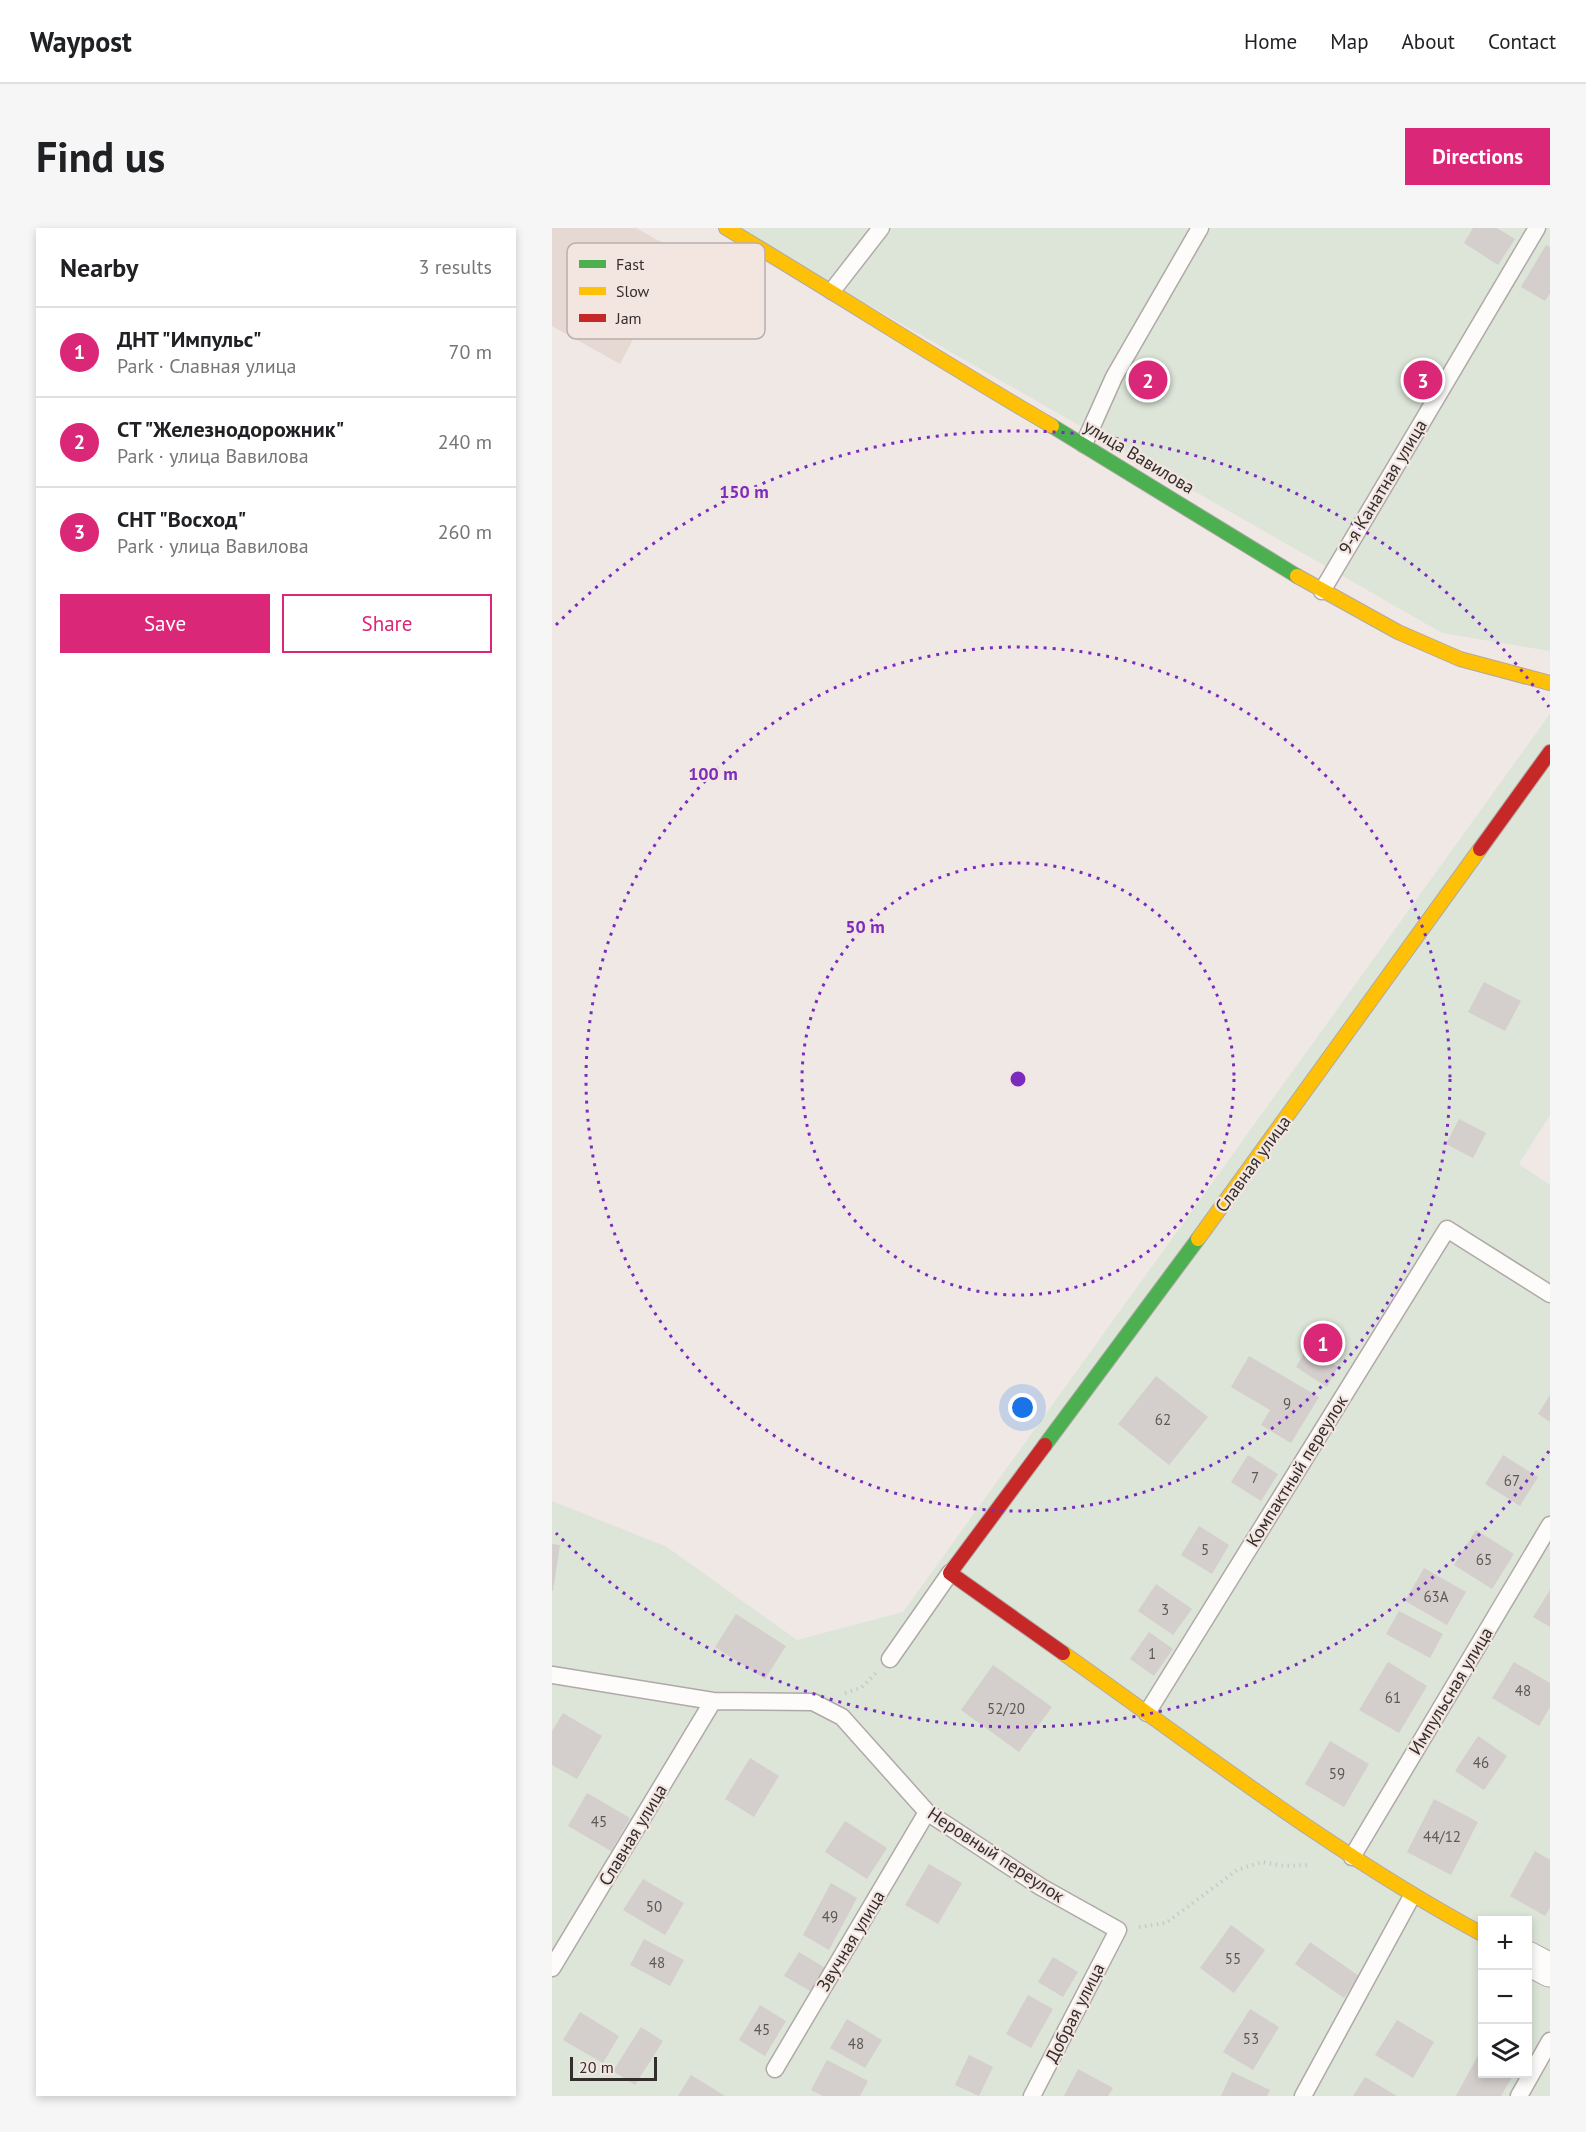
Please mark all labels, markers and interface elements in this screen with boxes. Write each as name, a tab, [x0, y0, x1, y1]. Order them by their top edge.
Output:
text: Waypost	[30, 23, 132, 60]
text: Home	[1244, 28, 1297, 55]
text: Map	[1330, 28, 1369, 55]
text: About	[1402, 28, 1455, 55]
text: Contact	[1488, 28, 1556, 55]
button: Directions	[1405, 128, 1550, 185]
text: Find us	[36, 129, 165, 184]
legend	[567, 243, 765, 339]
text: Nearby	[60, 251, 138, 284]
text: 3 results	[419, 254, 492, 280]
text: Fast	[616, 254, 645, 274]
text: Slow	[616, 281, 650, 301]
text: Jam	[615, 308, 642, 328]
text: ДНТ "Импульс"	[117, 325, 262, 353]
text: 1	[74, 339, 85, 365]
text: 70 m	[449, 339, 492, 365]
text: Park · Славная улица	[117, 353, 296, 379]
pin: 2	[1128, 358, 1168, 402]
pin: 3	[1404, 358, 1442, 402]
street label: улица Вавилова	[1080, 414, 1199, 499]
text: СТ "Железнодорожник"	[117, 415, 344, 443]
street label: 9-я Канатная улица	[1333, 415, 1432, 558]
text: 2	[74, 429, 85, 455]
text: 240 m	[438, 429, 492, 455]
text: Park · улица Вавилова	[117, 443, 309, 469]
text: 150 m	[719, 480, 769, 503]
text: СНТ "Восход"	[117, 505, 246, 533]
text: 3	[74, 519, 85, 545]
text: 260 m	[438, 519, 492, 545]
text: Park · улица Вавилова	[117, 533, 309, 559]
button: Save	[60, 594, 270, 653]
button: Share	[282, 594, 492, 653]
text: 100 m	[688, 762, 738, 785]
text: 50 m	[845, 915, 885, 938]
centre of rings	[1008, 1069, 1028, 1089]
street label: Славная улица	[1210, 1111, 1296, 1217]
pin: 1	[1304, 1320, 1342, 1366]
street label: Компактный переулок	[1241, 1390, 1353, 1551]
your location	[1008, 1393, 1037, 1422]
house number: 9	[1283, 1394, 1291, 1413]
house number: 62	[1155, 1410, 1171, 1429]
house number: 7	[1251, 1468, 1259, 1487]
house number: 67	[1504, 1471, 1520, 1490]
house number: 5	[1201, 1540, 1209, 1559]
house number: 65	[1476, 1550, 1492, 1569]
house number: 63А	[1423, 1587, 1449, 1606]
house number: 3	[1161, 1600, 1169, 1619]
street label: Импульсная улица	[1403, 1623, 1498, 1759]
house number: 1	[1148, 1644, 1156, 1663]
house number: 48	[1515, 1681, 1531, 1700]
house number: 61	[1385, 1688, 1401, 1707]
house number: 52/20	[987, 1699, 1025, 1718]
house number: 46	[1473, 1753, 1489, 1772]
house number: 59	[1329, 1764, 1345, 1783]
street label: Славная улица	[593, 1780, 672, 1890]
street label: Неровный переулок	[923, 1802, 1069, 1908]
house number: 45	[591, 1812, 607, 1831]
house number: 44/12	[1423, 1827, 1461, 1846]
street label: Звучная улица	[811, 1886, 890, 1995]
house number: 50	[646, 1897, 662, 1916]
house number: 49	[822, 1907, 838, 1926]
map controls	[1478, 1916, 1532, 2078]
button: +	[1478, 1916, 1532, 1970]
house number: 55	[1225, 1949, 1241, 1968]
house number: 48	[649, 1953, 665, 1972]
street label: Добрая улица	[1040, 1959, 1109, 2066]
button: −	[1478, 1970, 1532, 2024]
house number: 45	[754, 2020, 770, 2039]
button: layers	[1478, 2024, 1532, 2078]
house number: 53	[1243, 2029, 1259, 2048]
house number: 48	[848, 2034, 864, 2053]
scale bar	[570, 2054, 657, 2082]
text: 20 m	[579, 2057, 614, 2077]

